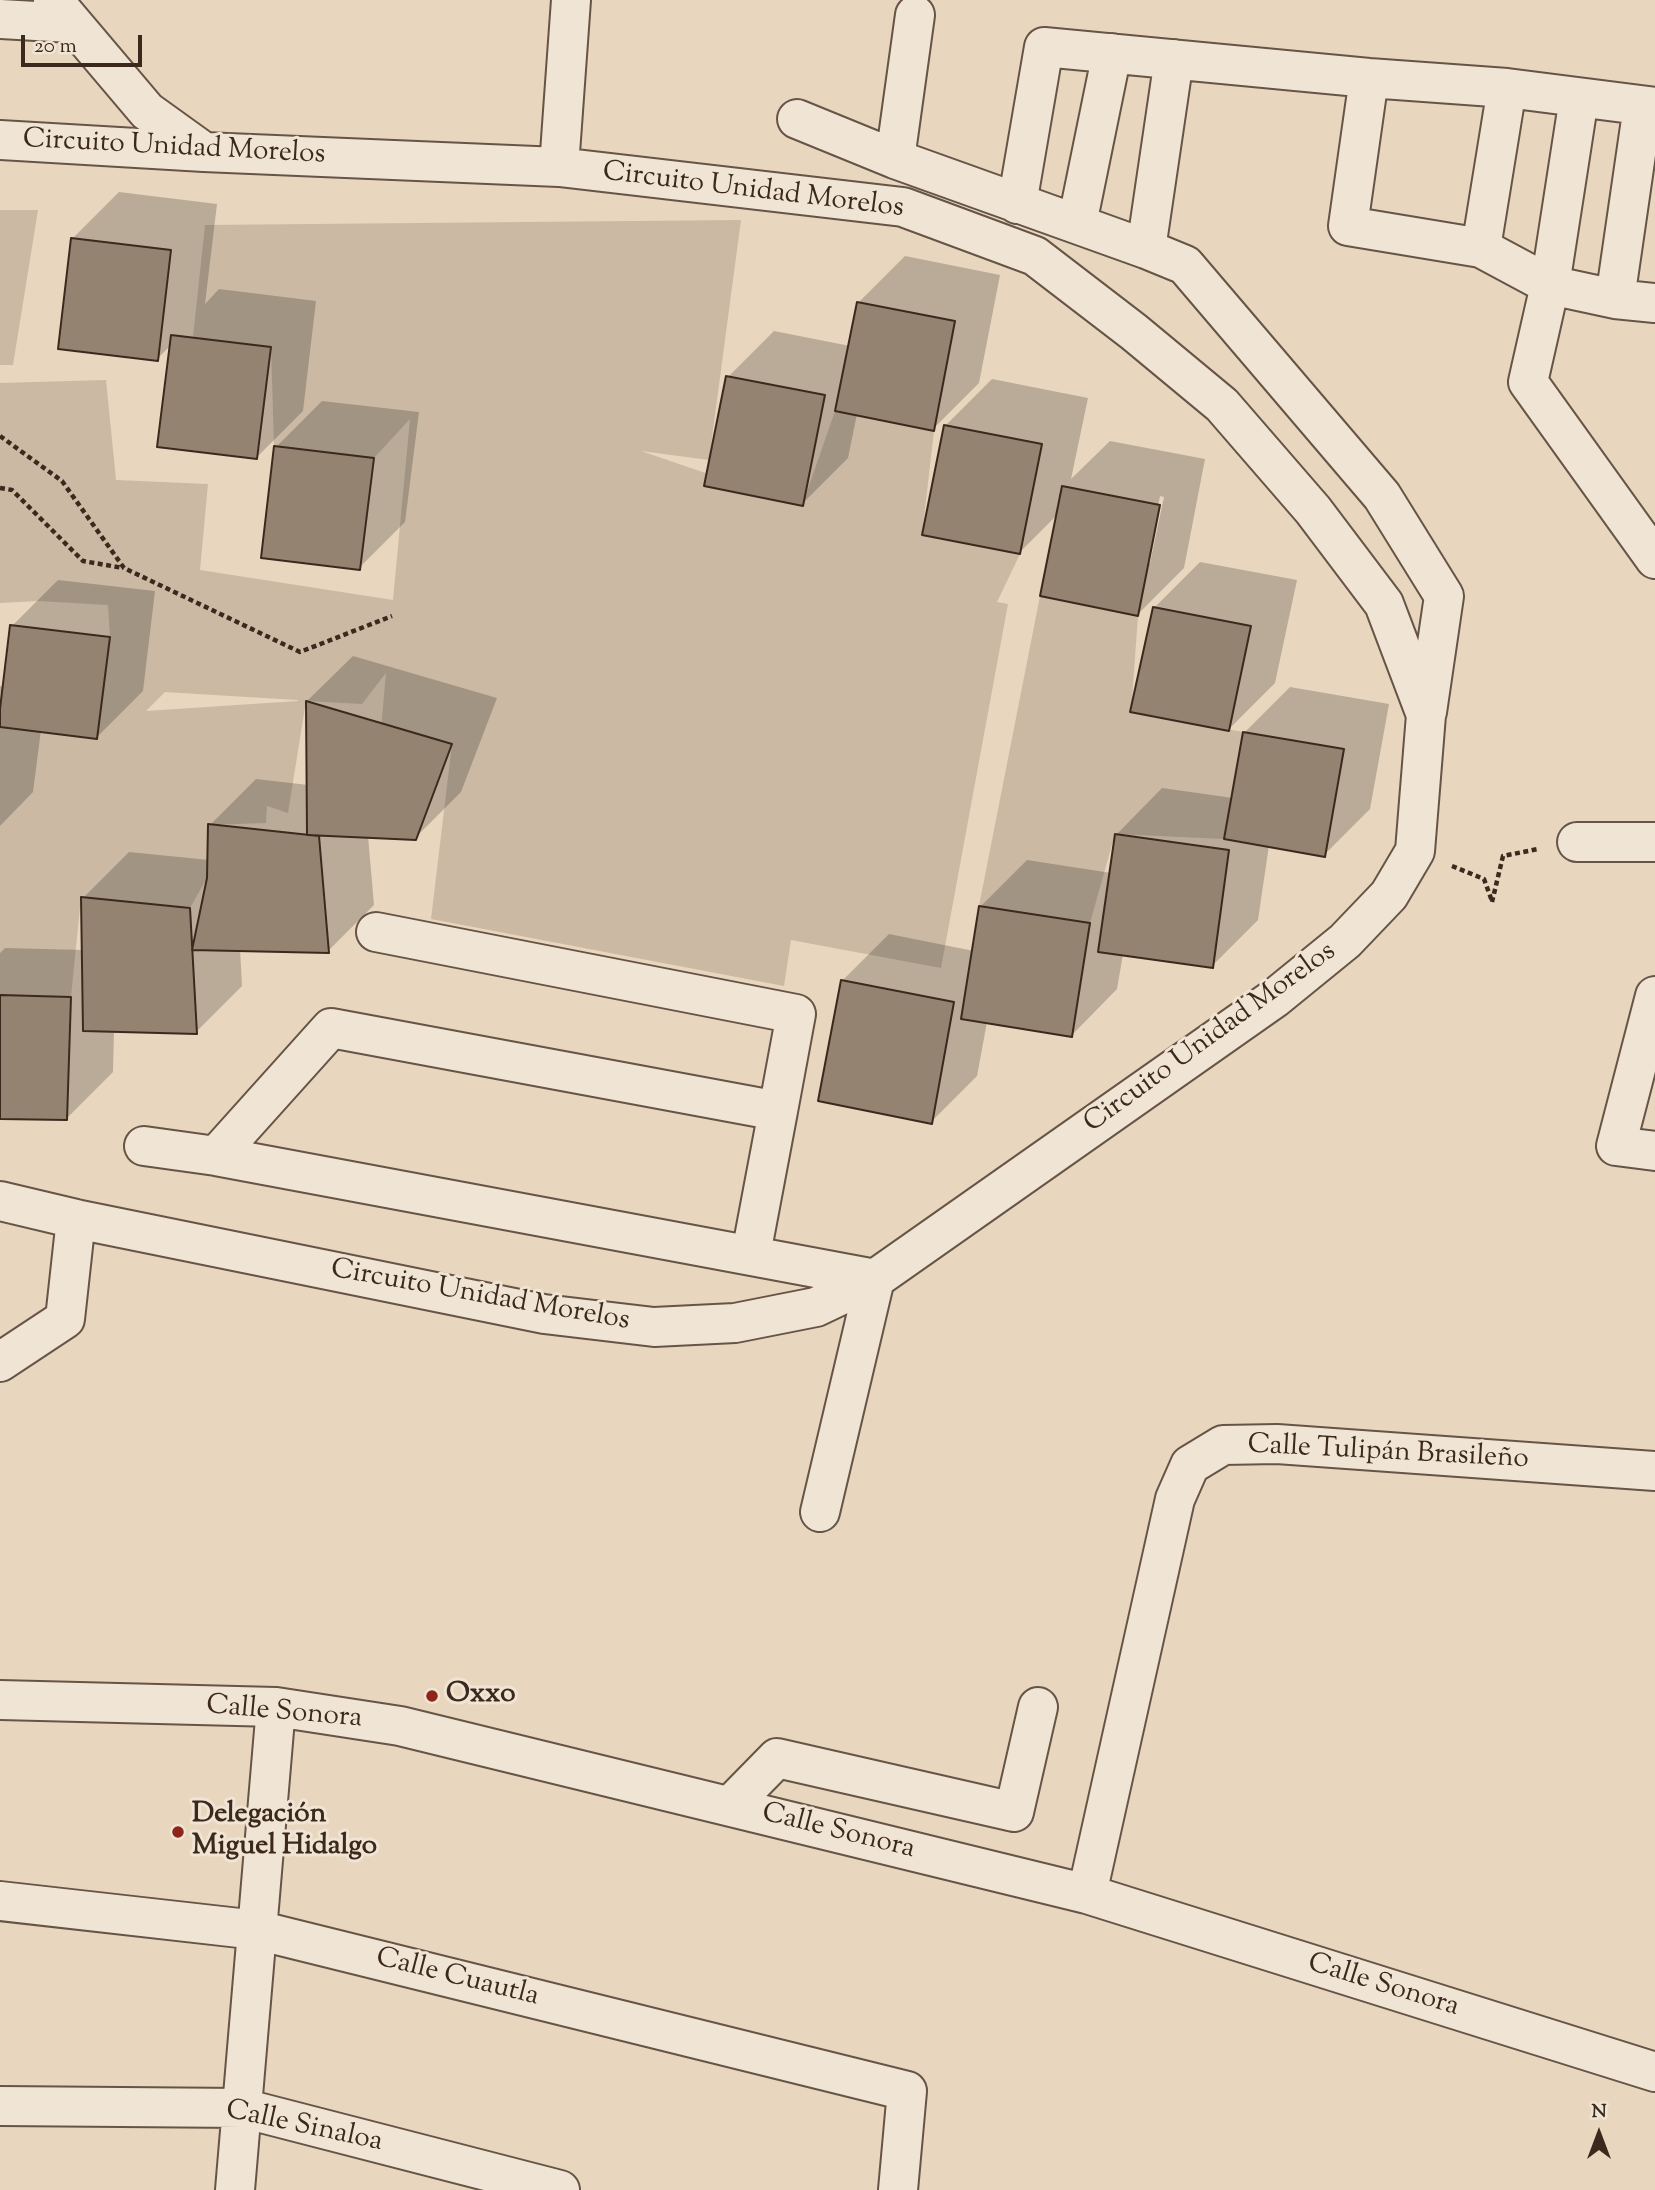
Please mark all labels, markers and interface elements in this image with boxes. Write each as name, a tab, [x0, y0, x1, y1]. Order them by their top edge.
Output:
scale bar	[24, 21, 145, 65]
text: 20 m	[34, 32, 77, 62]
street label: Circuito Unidad Morelos	[22, 124, 326, 174]
street label: Circuito Unidad Morelos	[601, 157, 905, 227]
street label: Circuito Unidad Morelos	[1079, 936, 1343, 1142]
street label: Circuito Unidad Morelos	[328, 1254, 632, 1340]
street label: Calle Tulipán Brasileño	[1247, 1430, 1529, 1478]
place label: Oxxo	[446, 1679, 515, 1713]
marker: Oxxo	[424, 1688, 440, 1704]
street label: Calle Sonora	[205, 1690, 363, 1738]
street label: Calle Sonora	[758, 1798, 918, 1868]
place label: Delegación Miguel Hidalgo	[192, 1799, 377, 1865]
marker: Delegación Miguel Hidalgo	[170, 1824, 186, 1840]
street label: Calle Cuautla	[372, 1943, 542, 2015]
street label: Calle Sonora	[1303, 1948, 1463, 2026]
street label: Calle Sinaloa	[223, 2095, 385, 2161]
north arrow	[1564, 2099, 1634, 2169]
text: N	[1591, 2099, 1607, 2126]

